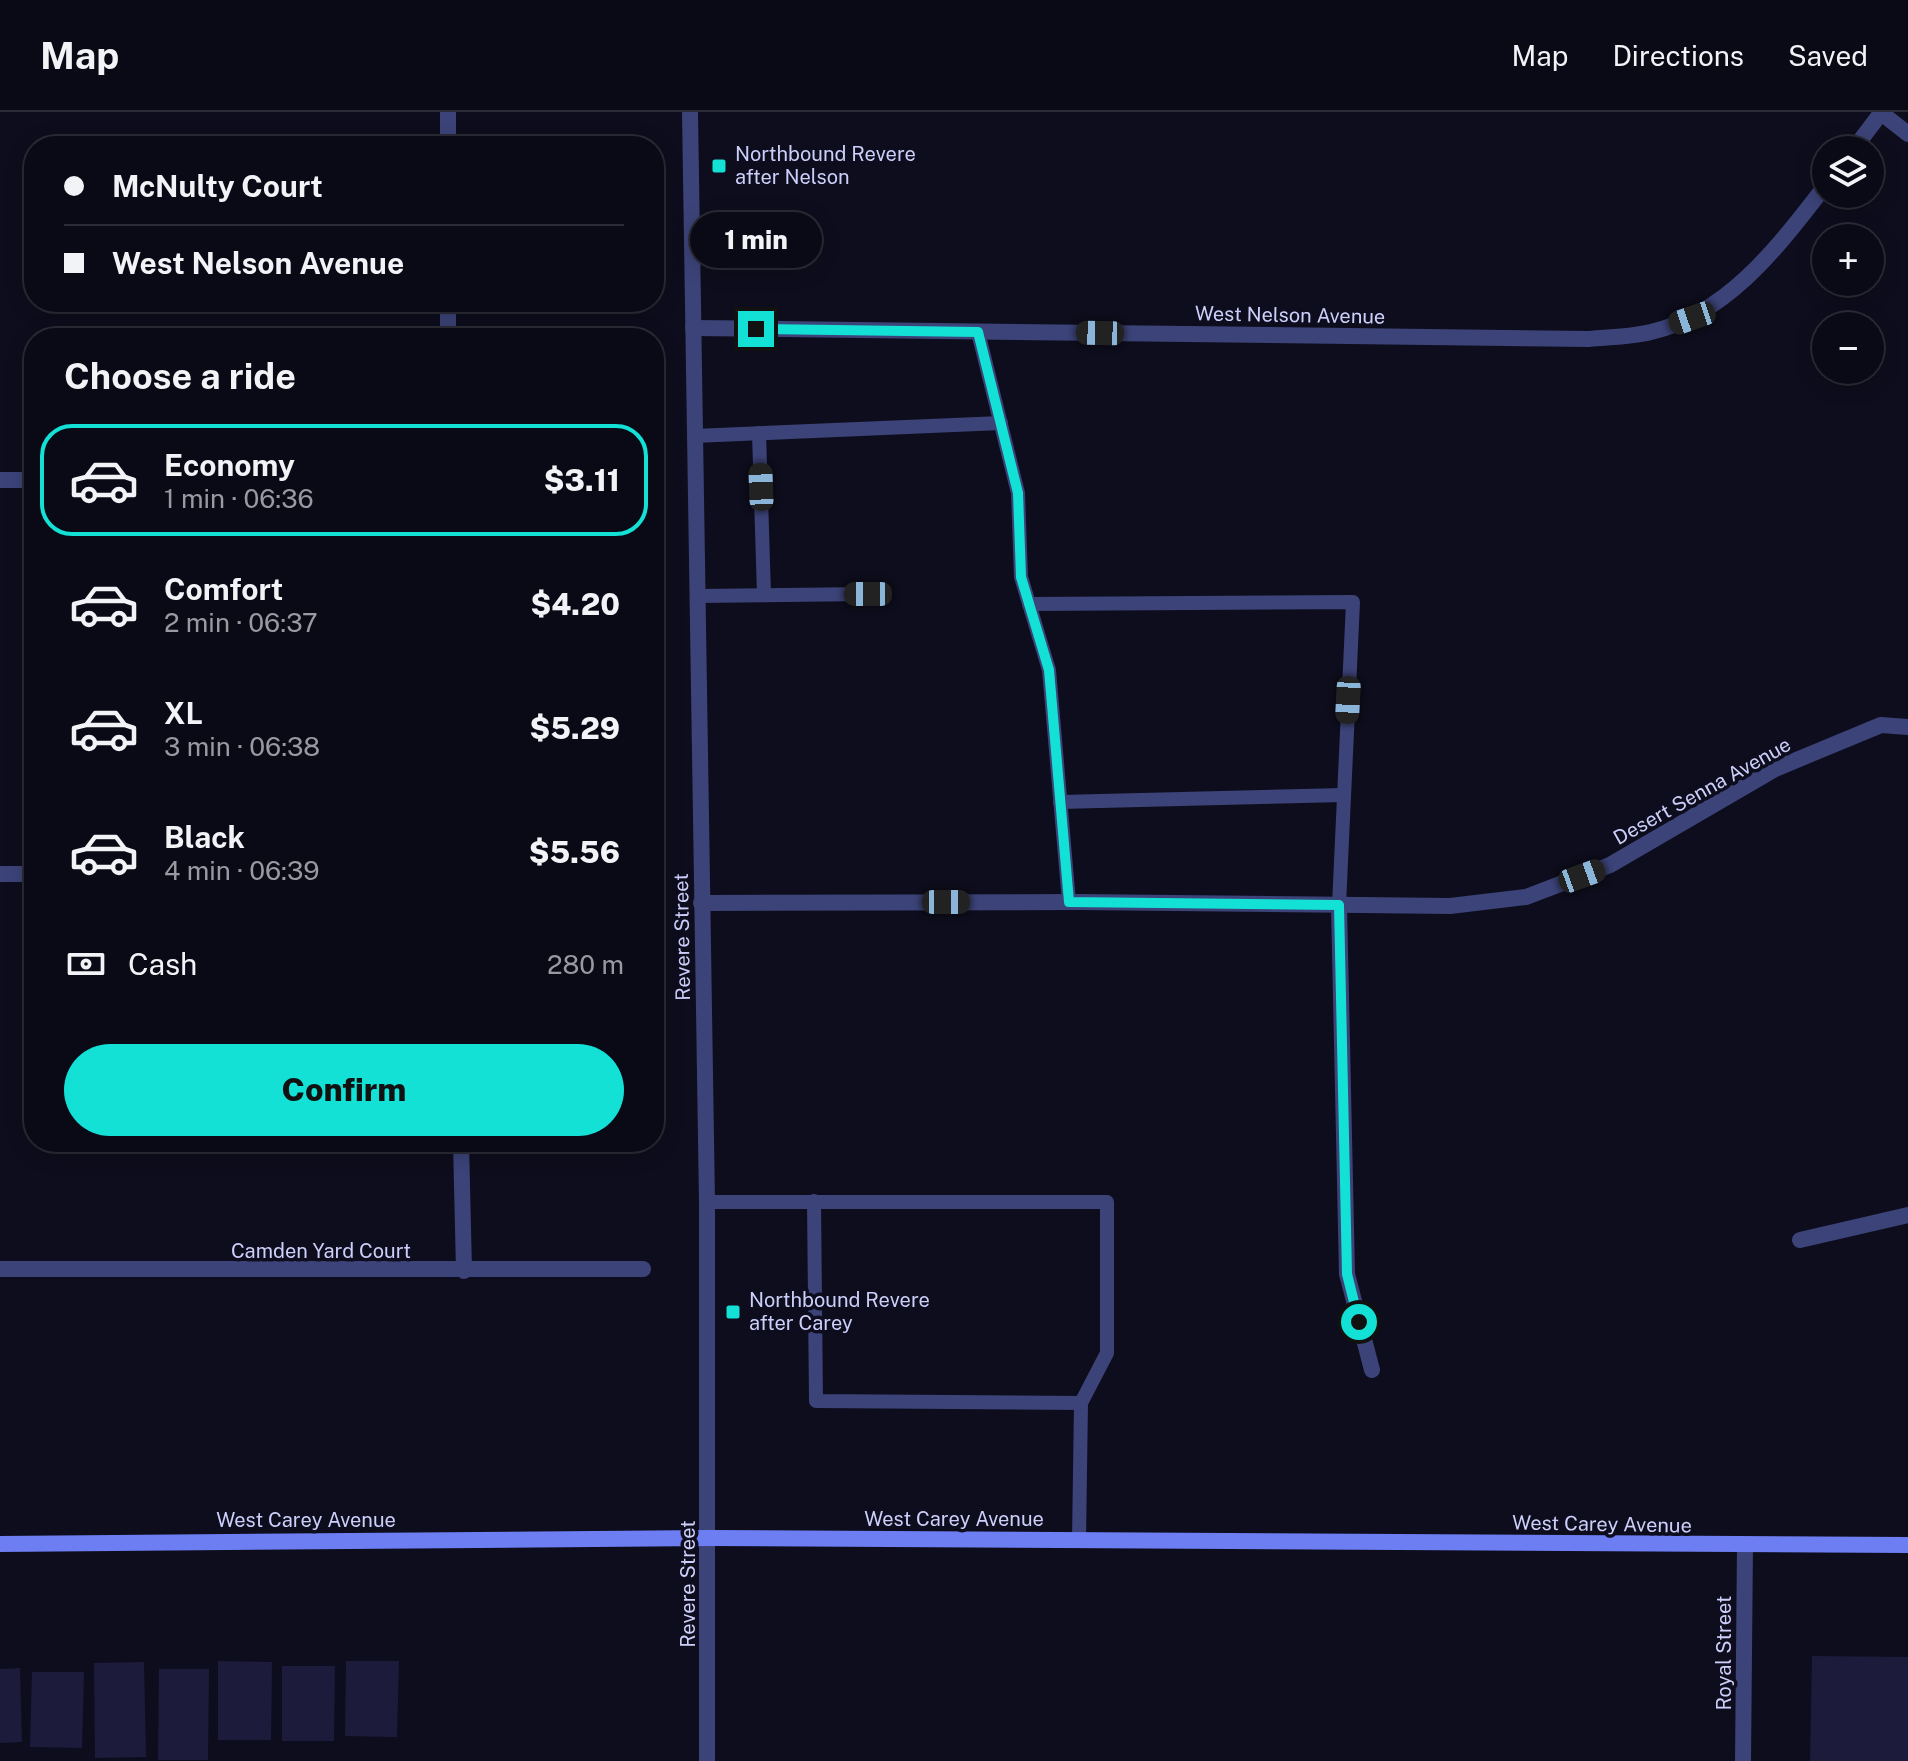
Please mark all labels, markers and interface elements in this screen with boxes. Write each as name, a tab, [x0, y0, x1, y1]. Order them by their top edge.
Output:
text: Map	[40, 33, 119, 78]
text: Map	[1512, 39, 1568, 72]
text: Directions	[1612, 39, 1744, 72]
text: Saved	[1788, 39, 1868, 72]
map controls	[1812, 136, 1884, 384]
button: layers	[1812, 136, 1884, 208]
place label: Northbound Revere after Nelson	[735, 142, 916, 189]
marker: Northbound Revere after Nelson	[710, 157, 728, 175]
text: McNulty Court	[112, 168, 323, 204]
callout: 1 min	[690, 213, 822, 269]
text: 1 min	[724, 224, 788, 255]
button: +	[1812, 224, 1884, 296]
text: West Nelson Avenue	[112, 245, 404, 281]
car	[1665, 299, 1719, 337]
street label: West Nelson Avenue	[1195, 301, 1385, 329]
route end	[738, 311, 774, 347]
button: −	[1812, 312, 1884, 384]
car	[1076, 321, 1124, 345]
text: Choose a ride	[64, 355, 296, 397]
icon: car	[68, 444, 140, 516]
text: Economy	[164, 447, 295, 483]
text: $3.11	[544, 462, 620, 498]
car	[748, 463, 774, 511]
text: 1 min · 06:36	[164, 483, 314, 514]
icon: car	[68, 568, 140, 640]
text: Comfort	[164, 571, 283, 607]
car	[844, 582, 892, 606]
text: $4.20	[531, 586, 620, 622]
text: 2 min · 06:37	[164, 607, 318, 638]
car	[1335, 675, 1361, 725]
icon: car	[68, 692, 140, 764]
text: XL	[164, 695, 203, 731]
text: $5.29	[529, 710, 620, 746]
text: 3 min · 06:38	[164, 731, 320, 762]
street label: Desert Senna Avenue	[1609, 732, 1795, 850]
icon: car	[68, 816, 140, 888]
text: Black	[164, 819, 245, 855]
text: $5.56	[529, 834, 620, 870]
text: 4 min · 06:39	[164, 855, 319, 886]
car	[1555, 857, 1609, 895]
street label: Revere Street	[669, 873, 695, 1001]
car	[922, 890, 970, 914]
icon: cash	[64, 942, 108, 986]
text: Cash	[128, 946, 197, 982]
text: 280 m	[547, 949, 624, 980]
button: Confirm	[64, 1044, 624, 1136]
street label: Camden Yard Court	[231, 1239, 411, 1263]
place label: Northbound Revere after Carey	[749, 1288, 930, 1335]
marker: Northbound Revere after Carey	[724, 1303, 742, 1321]
route start	[1341, 1304, 1377, 1340]
street label: West Carey Avenue	[864, 1507, 1044, 1531]
street label: West Carey Avenue	[216, 1508, 396, 1532]
street label: West Carey Avenue	[1512, 1510, 1692, 1538]
street label: Revere Street	[676, 1520, 700, 1648]
street label: Royal Street	[1712, 1595, 1736, 1711]

